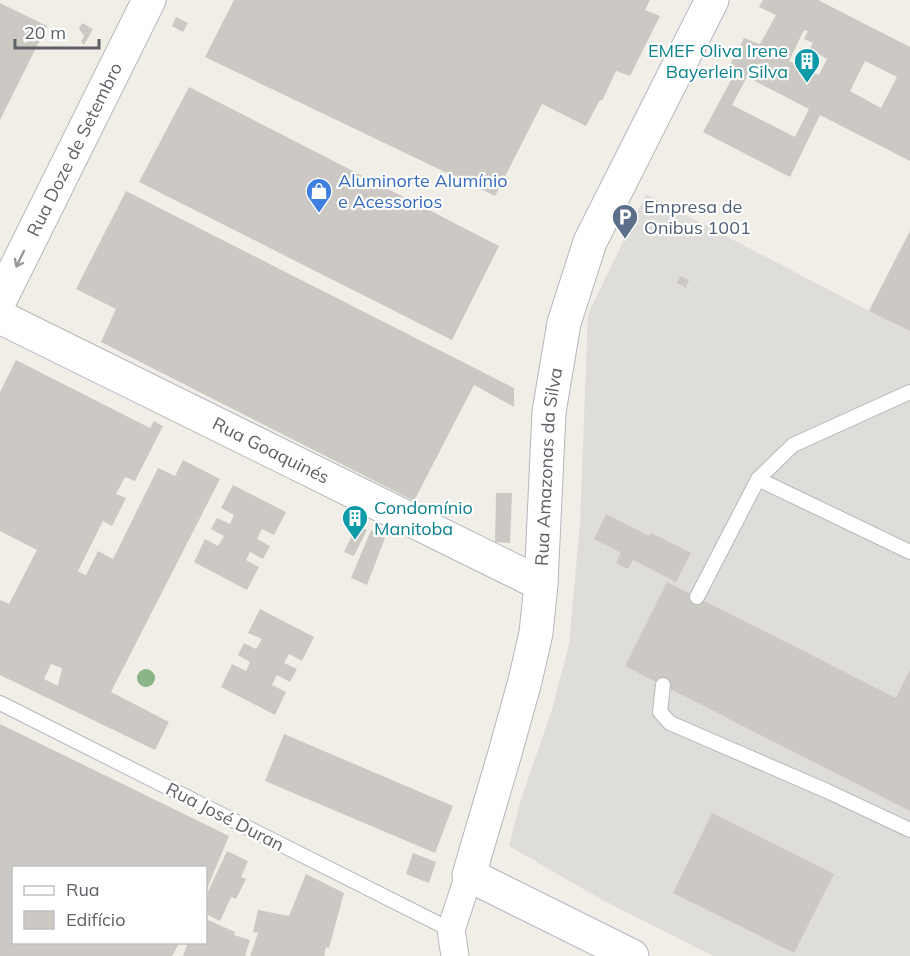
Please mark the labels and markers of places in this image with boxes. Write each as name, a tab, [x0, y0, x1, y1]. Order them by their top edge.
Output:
place label: EMEF Oliva Irene Bayerlein Silva	[648, 39, 788, 83]
building icon: EMEF Oliva Irene Bayerlein Silva	[792, 46, 822, 84]
place label: Aluminorte Alumínio e Acessorios	[338, 169, 508, 213]
shop icon: Aluminorte Alumínio e Acessorios	[304, 176, 334, 214]
place label: Empresa de Onibus 1001	[644, 195, 751, 239]
parking icon: Empresa de Onibus 1001	[610, 202, 640, 240]
place label: Condomínio Manitoba	[374, 496, 473, 540]
building icon: Condomínio Manitoba	[340, 503, 370, 541]

